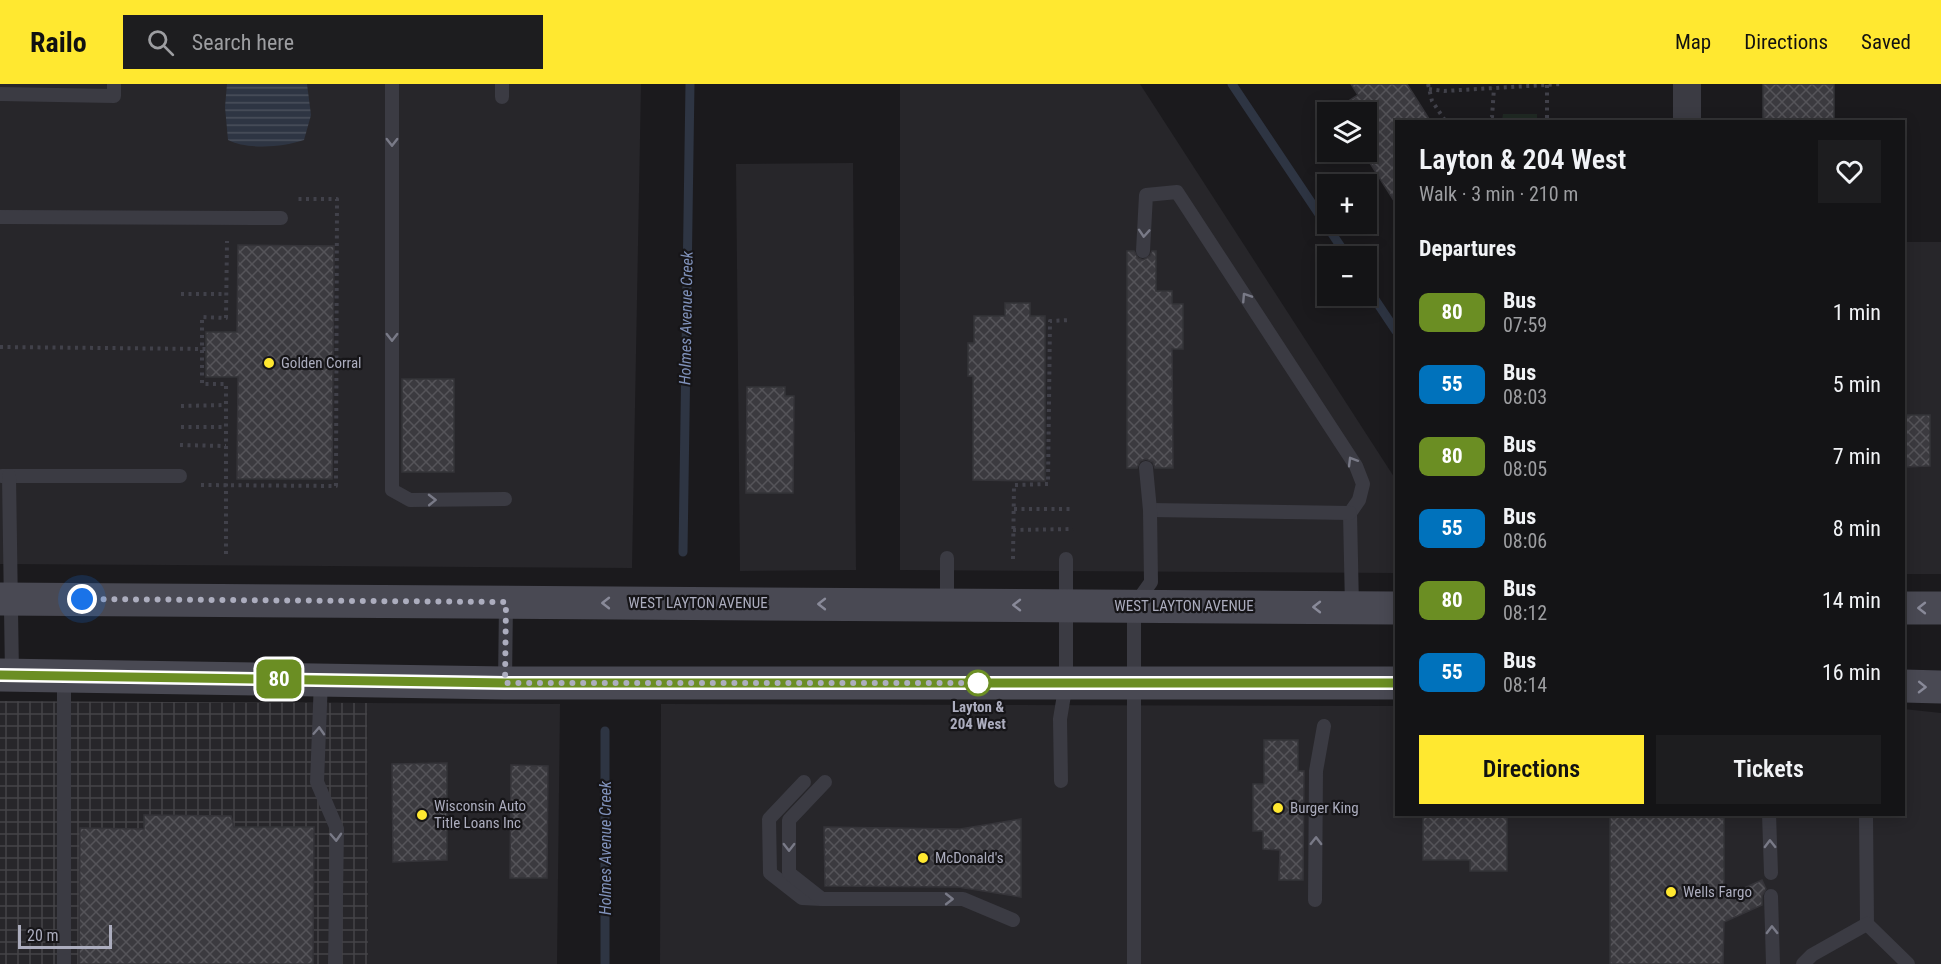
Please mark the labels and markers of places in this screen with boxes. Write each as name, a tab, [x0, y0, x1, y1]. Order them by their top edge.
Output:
place label: Golden Corral	[281, 354, 362, 372]
marker: Golden Corral	[262, 356, 276, 370]
marker: Layton & 204 West	[965, 670, 991, 696]
place label: Layton & 204 West	[950, 698, 1006, 733]
place label: Wisconsin Auto Title Loans Inc	[434, 797, 526, 832]
place label: Burger King	[1290, 799, 1359, 817]
marker: Burger King	[1271, 801, 1285, 815]
marker: Wisconsin Auto Title Loans Inc	[415, 808, 429, 822]
place label: McDonald's	[935, 849, 1004, 867]
marker: McDonald's	[916, 851, 930, 865]
place label: Wells Fargo	[1683, 883, 1752, 901]
marker: Wells Fargo	[1664, 885, 1678, 899]

